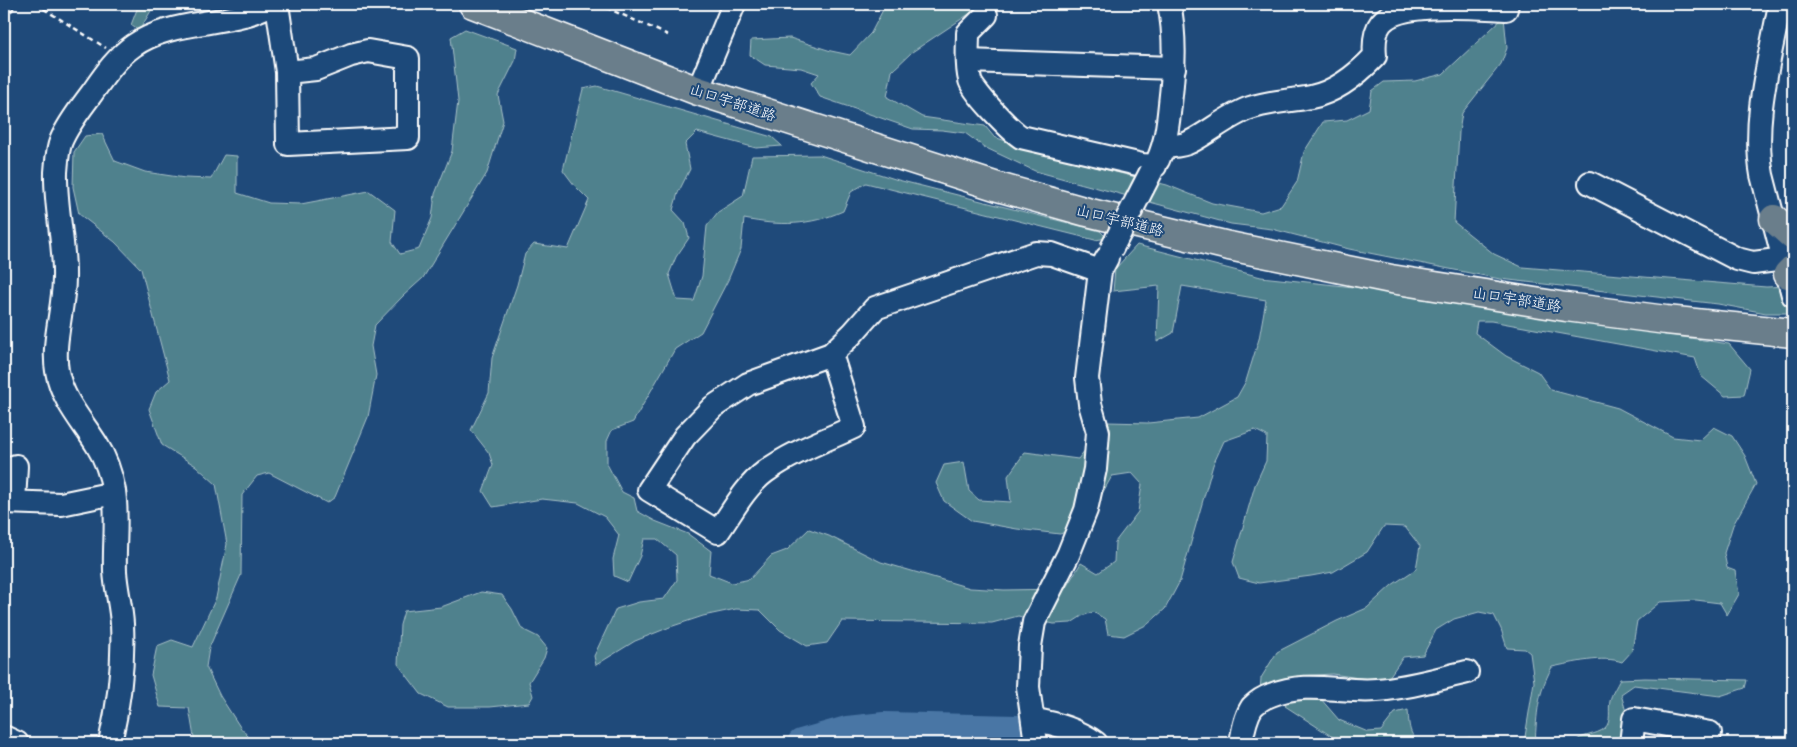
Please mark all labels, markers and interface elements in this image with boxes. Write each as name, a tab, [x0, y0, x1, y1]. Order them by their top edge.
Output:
street label: 山口宇部道路	[687, 78, 779, 126]
street label: 山口宇部道路	[1074, 199, 1166, 241]
street label: 山口宇部道路	[1471, 282, 1563, 316]

